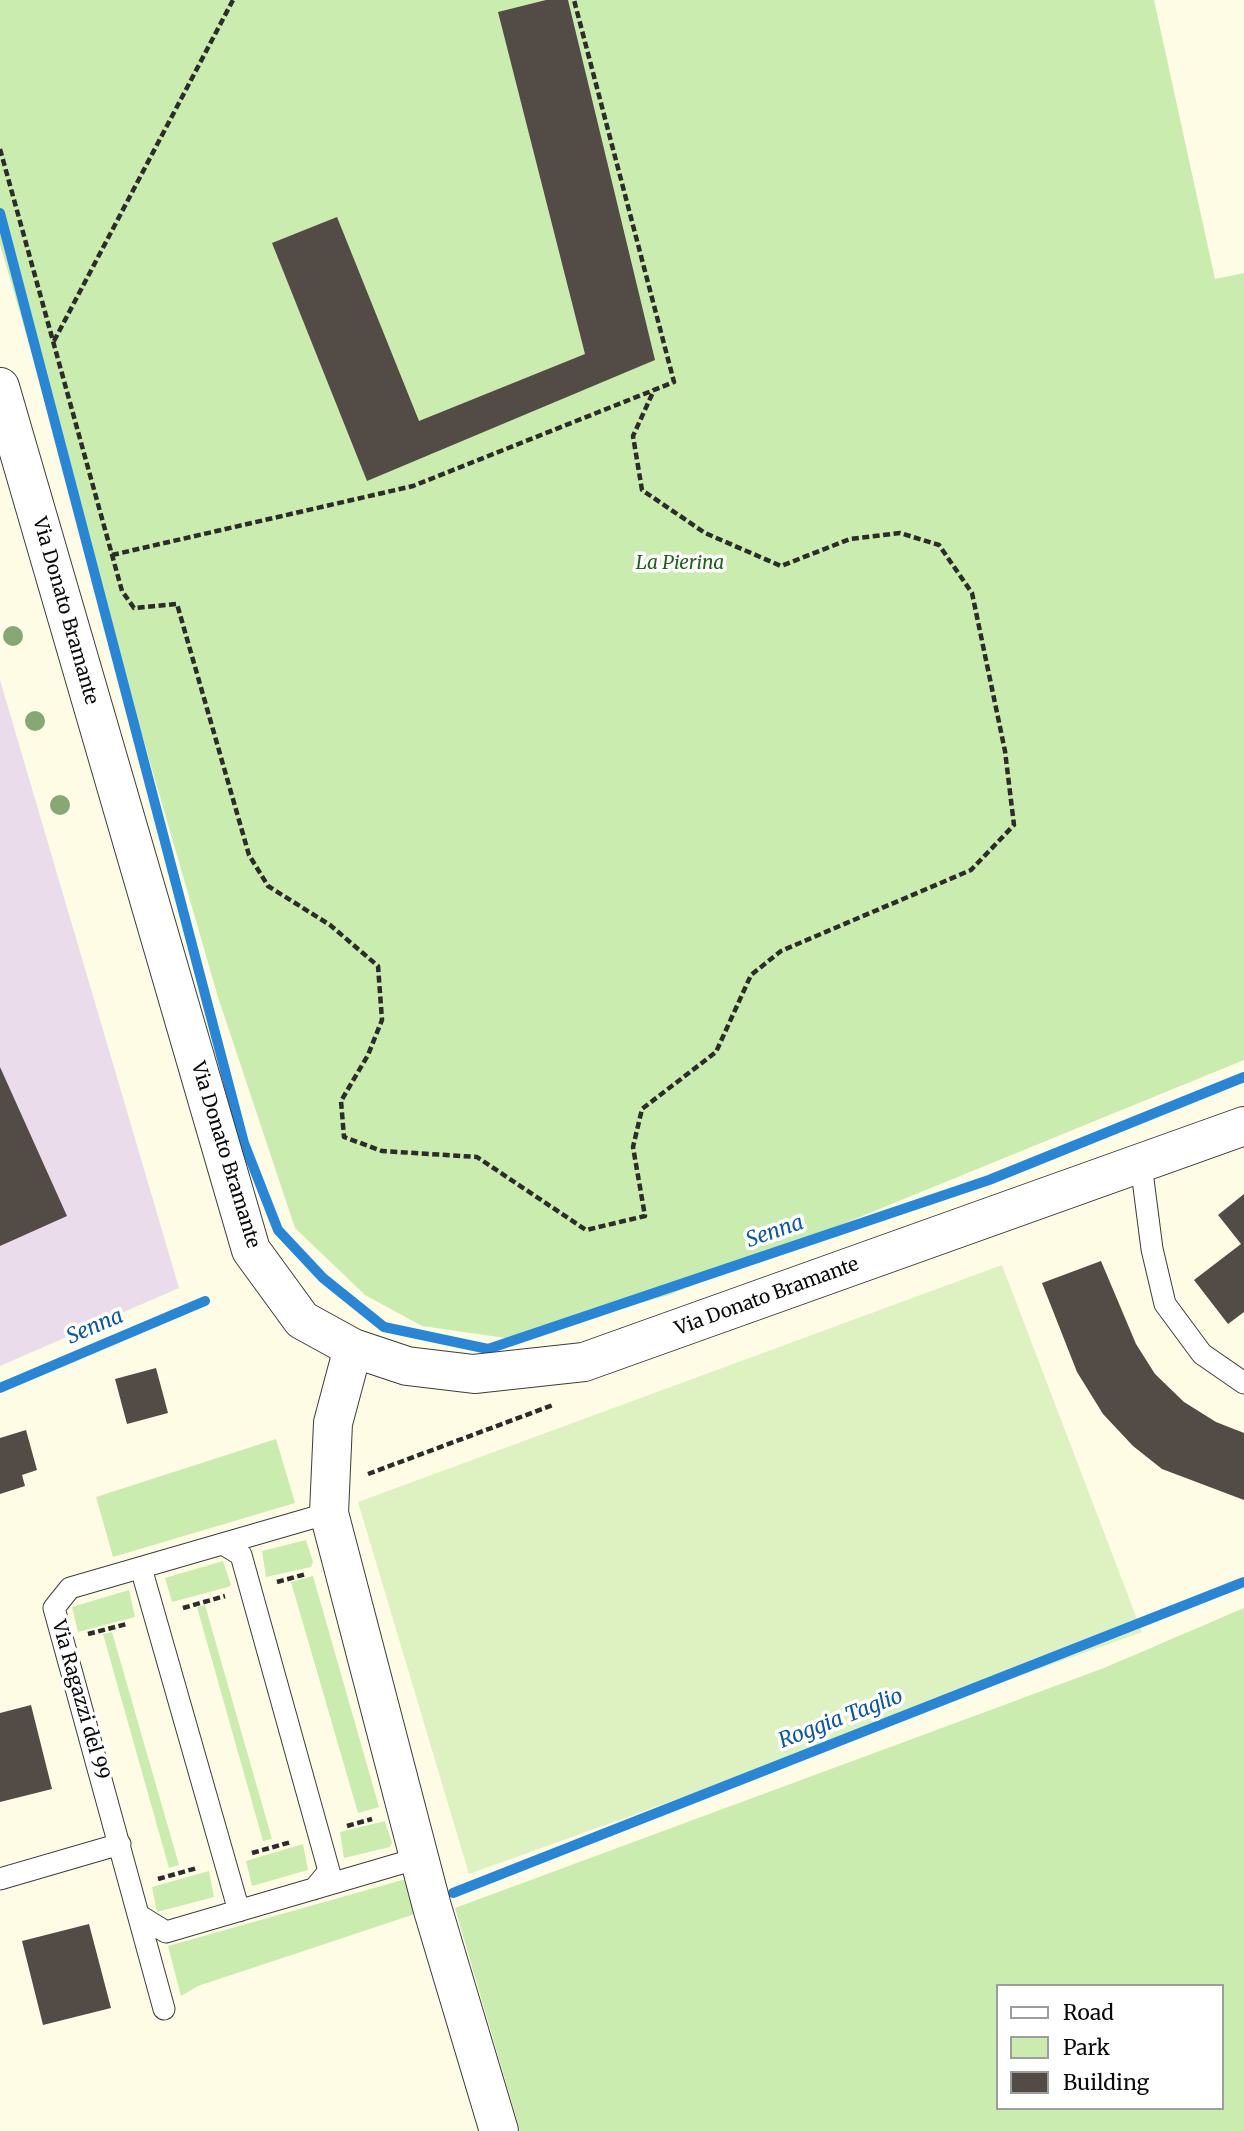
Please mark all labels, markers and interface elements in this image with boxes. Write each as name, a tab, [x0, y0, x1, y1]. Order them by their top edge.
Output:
street label: Via Donato Bramante	[27, 515, 103, 707]
park label: La Pierina	[636, 553, 724, 575]
street label: Via Donato Bramante	[186, 1059, 264, 1251]
water label: Senna	[743, 1210, 807, 1254]
street label: Via Donato Bramante	[672, 1253, 862, 1341]
water label: Senna	[63, 1304, 127, 1350]
street label: Via Ragazzi del 99	[46, 1618, 114, 1782]
water label: Roggia Taglio	[775, 1684, 907, 1754]
legend	[996, 1984, 1223, 2110]
text: Road	[1063, 1999, 1114, 2026]
text: Park	[1063, 2034, 1110, 2061]
text: Building	[1063, 2069, 1149, 2096]

